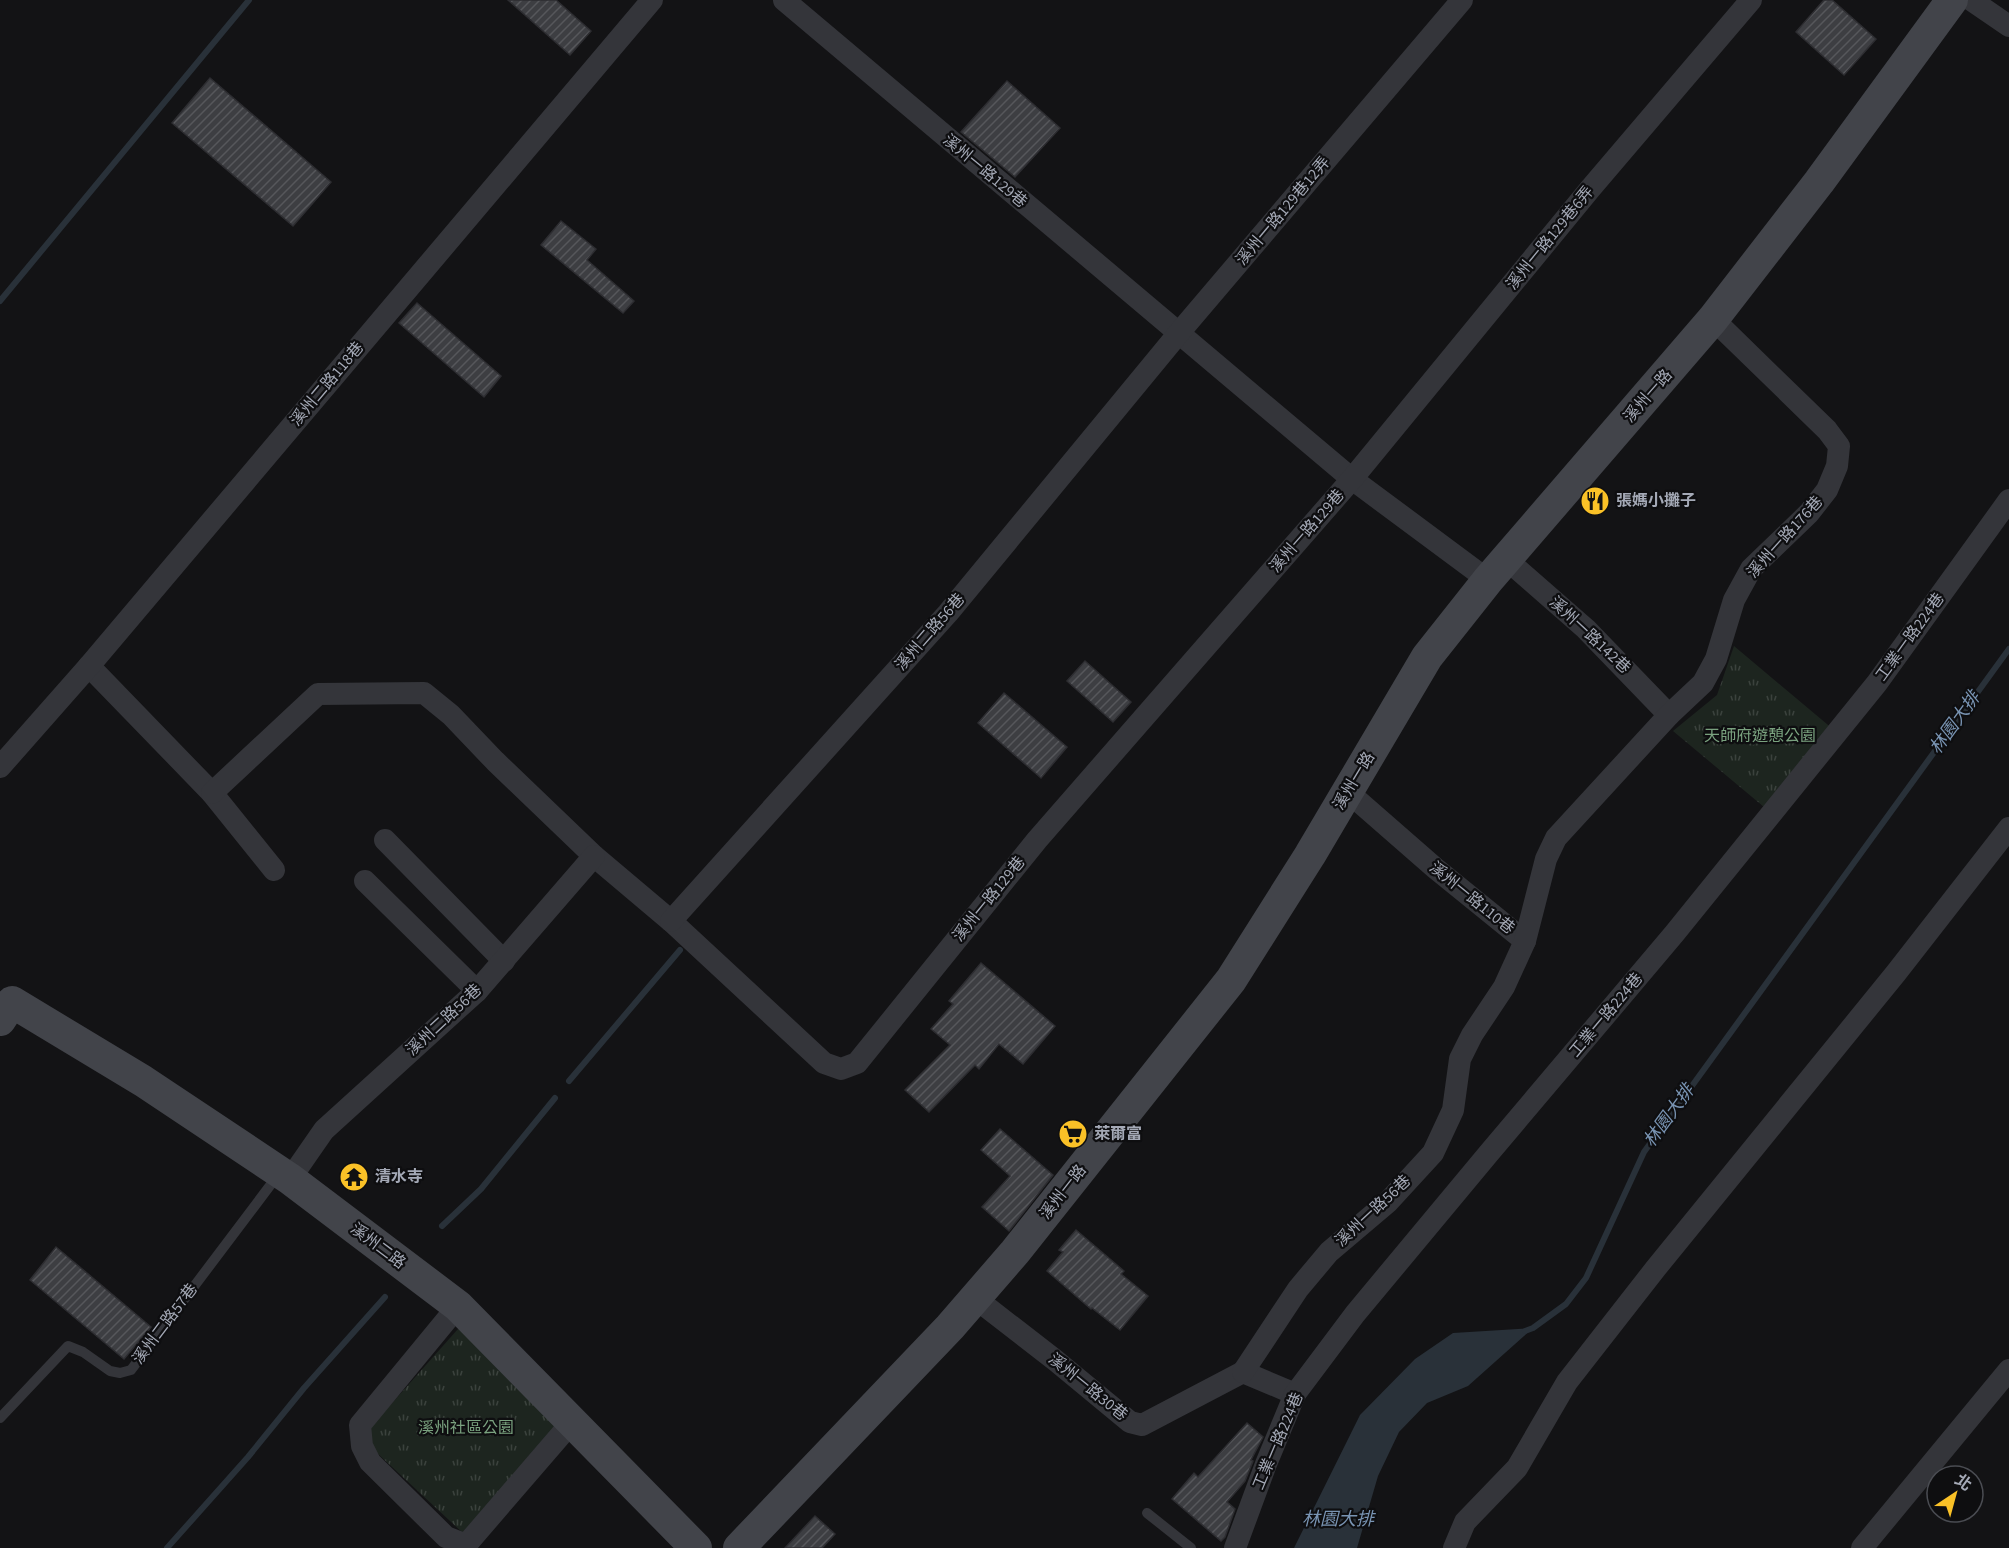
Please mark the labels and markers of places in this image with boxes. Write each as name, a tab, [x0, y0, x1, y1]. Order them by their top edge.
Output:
restaurant icon: 張媽小攤子	[1579, 485, 1611, 517]
place label: 張媽小攤子	[1616, 490, 1696, 512]
supermarket icon: 萊爾富	[1057, 1118, 1089, 1150]
place label: 萊爾富	[1094, 1123, 1142, 1145]
temple icon: 清水寺	[338, 1161, 370, 1193]
place label: 清水寺	[375, 1166, 423, 1188]

